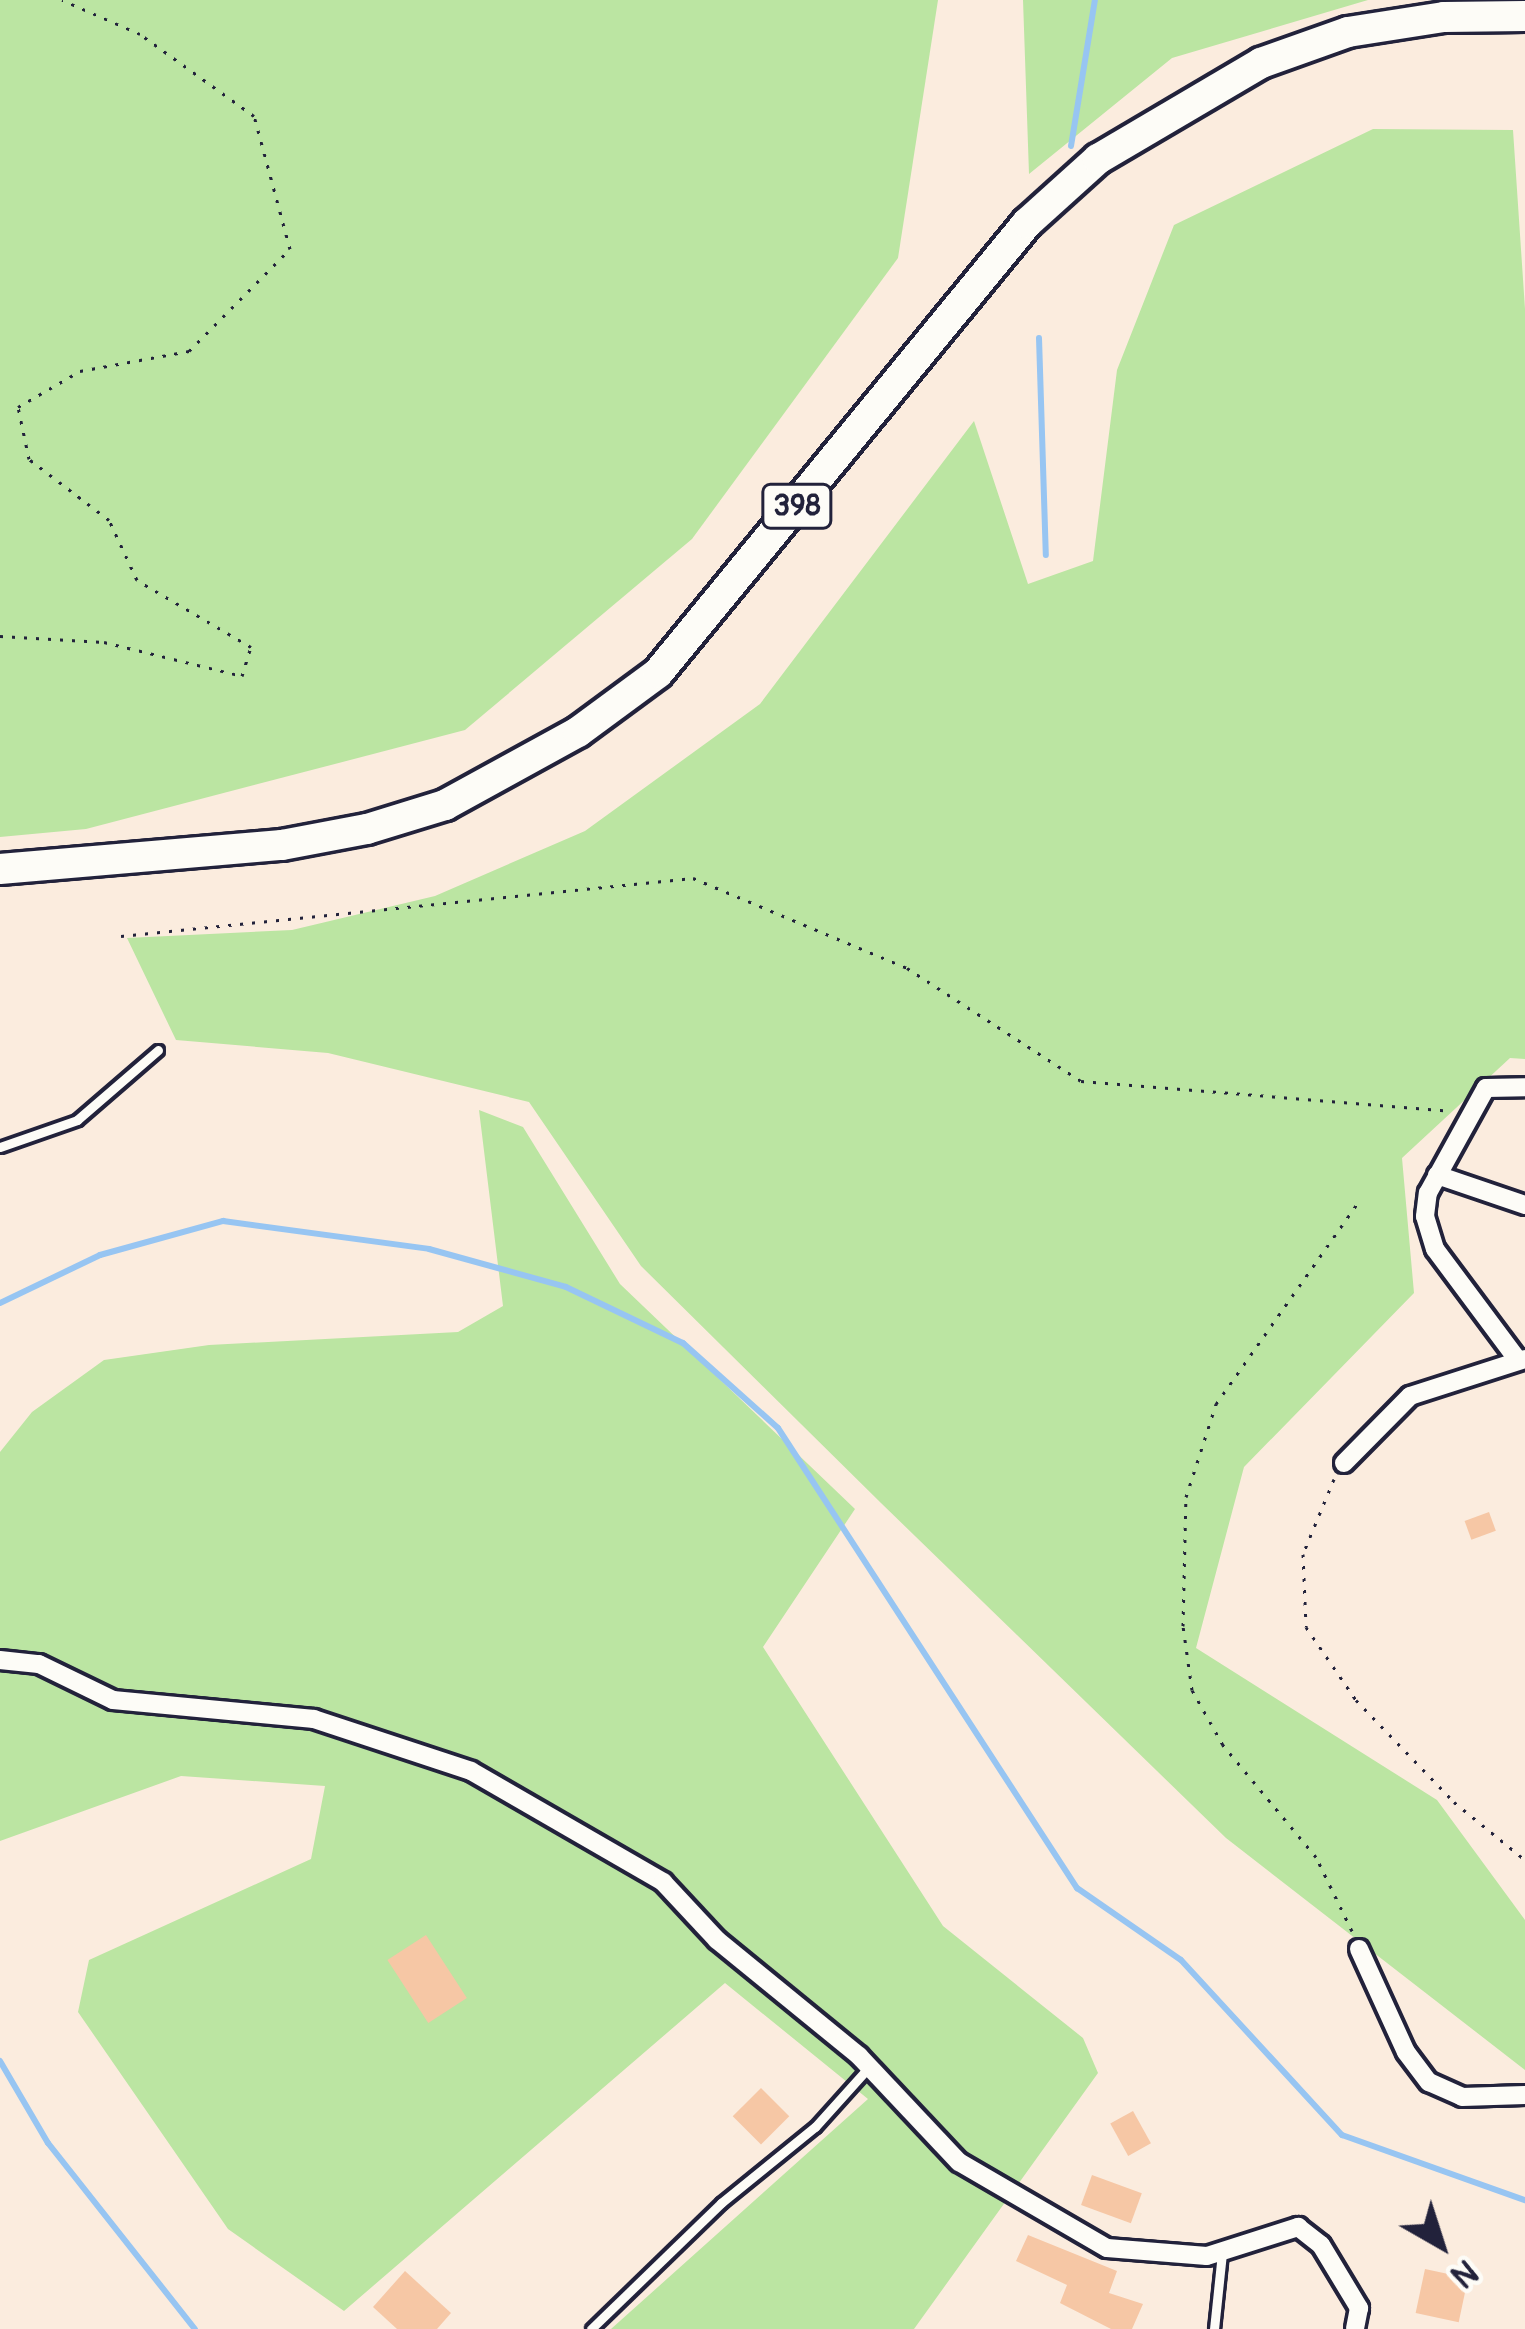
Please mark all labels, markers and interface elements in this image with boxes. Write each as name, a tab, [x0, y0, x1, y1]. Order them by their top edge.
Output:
road number: 398	[761, 482, 833, 530]
north arrow	[1381, 2185, 1501, 2305]
text: N	[1442, 2250, 1486, 2296]

